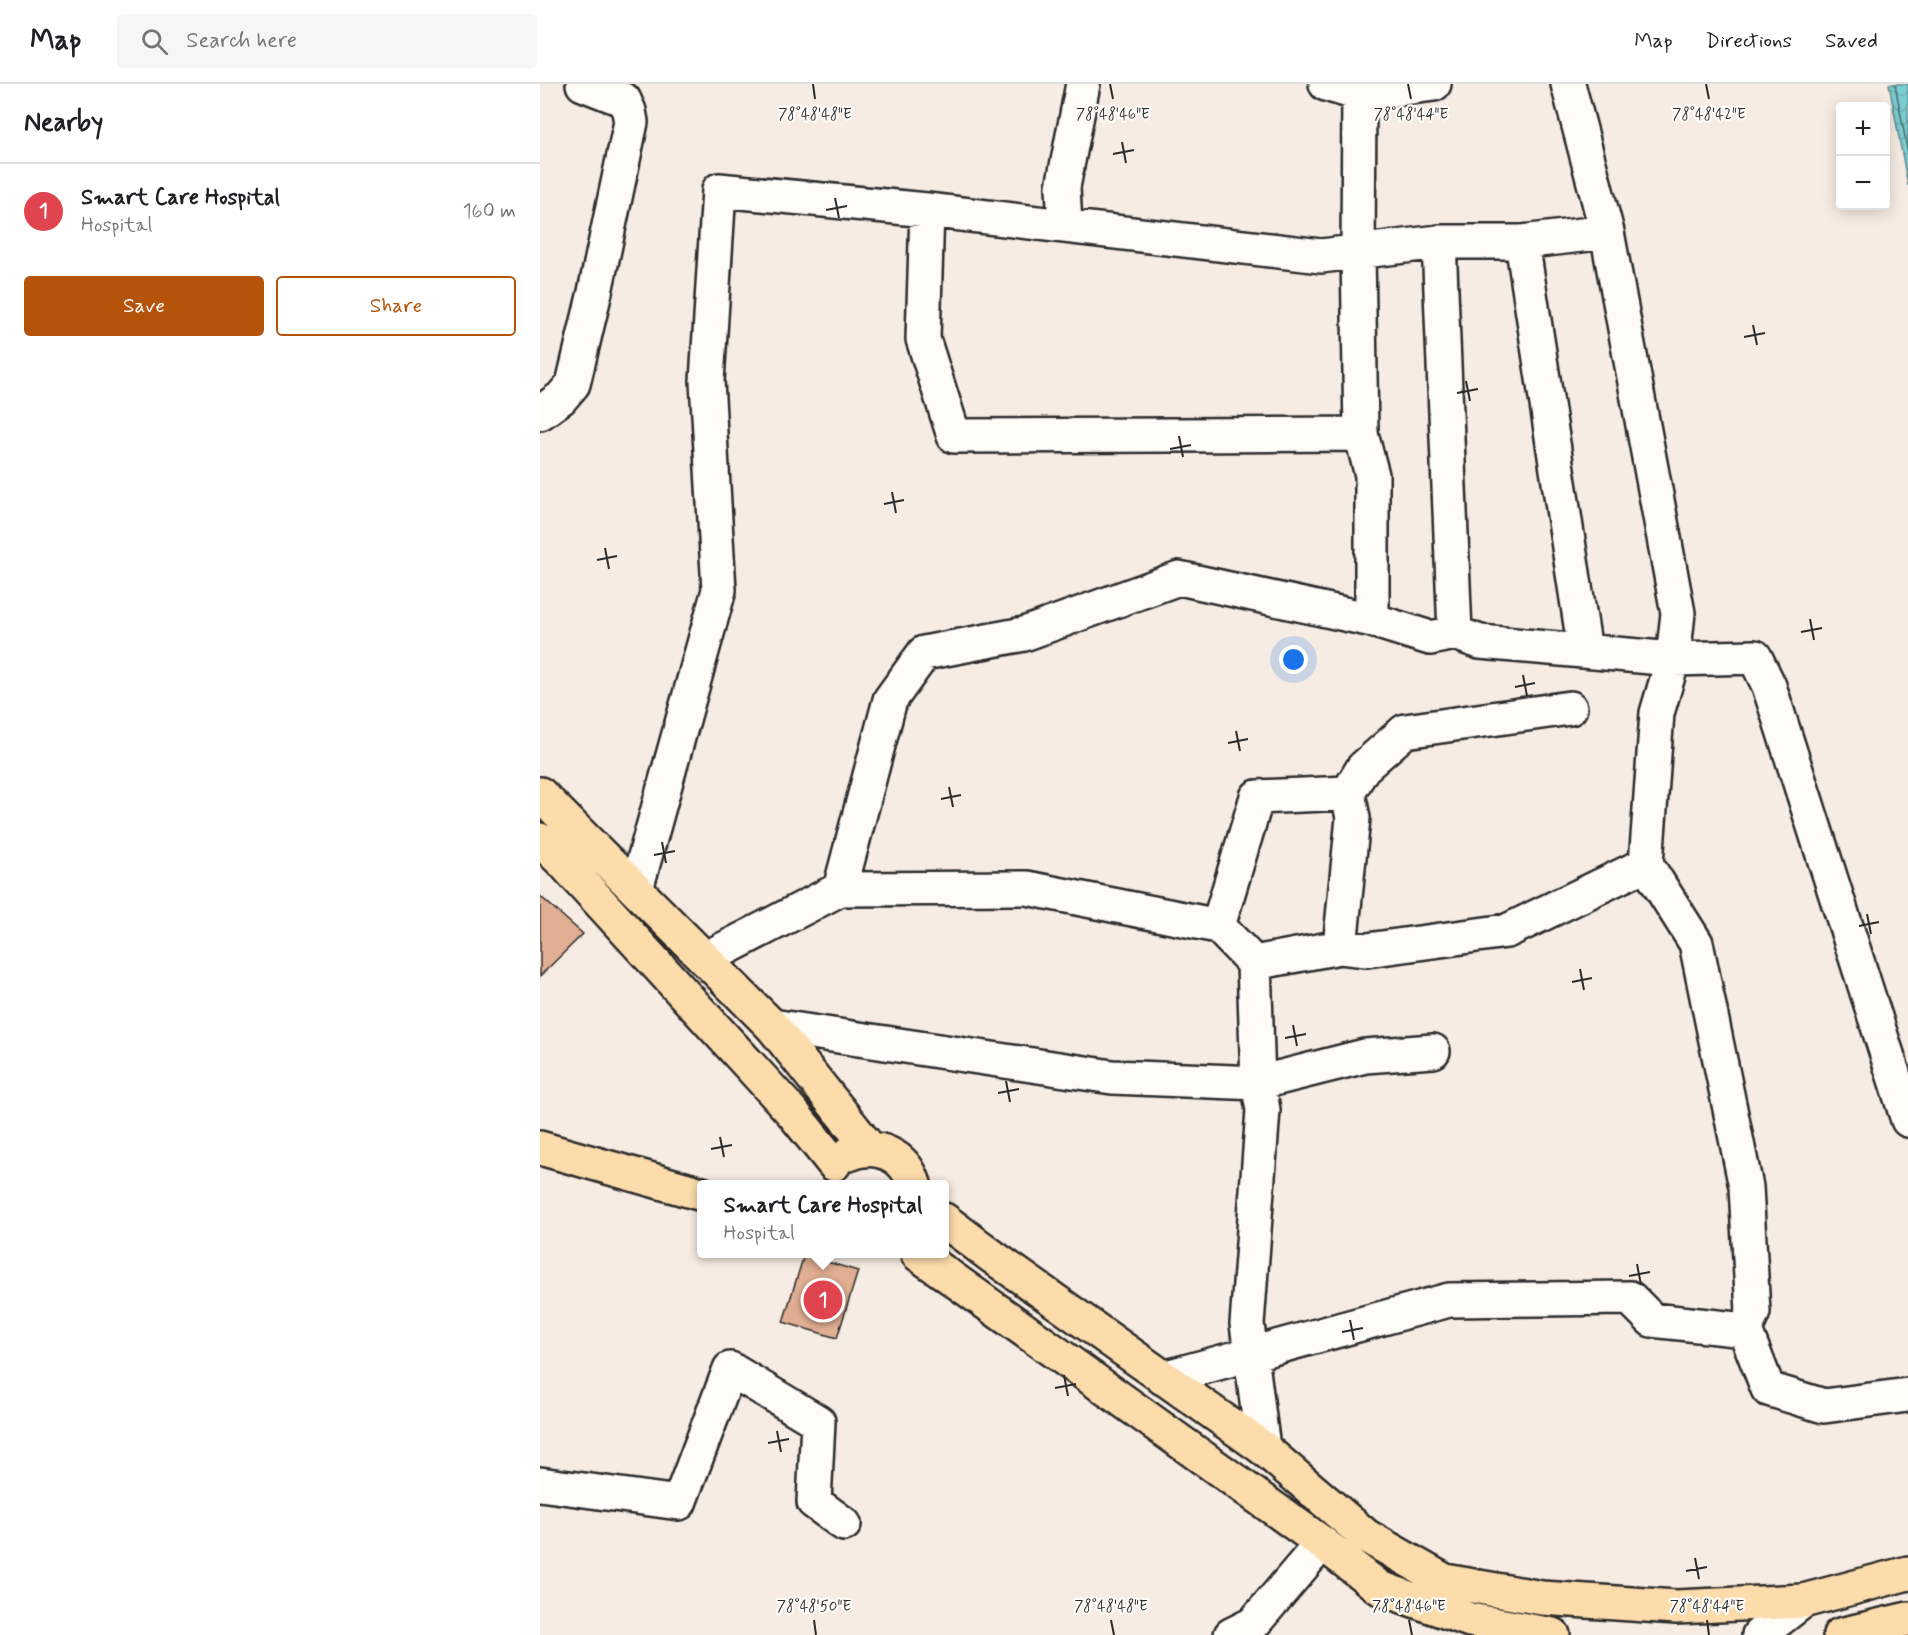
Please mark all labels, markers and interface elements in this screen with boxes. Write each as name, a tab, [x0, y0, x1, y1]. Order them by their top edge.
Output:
search box	[117, 14, 537, 68]
text: Map	[30, 23, 81, 60]
icon: search	[138, 25, 171, 58]
text: Search here	[186, 27, 297, 55]
text: Map	[1634, 27, 1673, 55]
text: Directions	[1706, 27, 1792, 55]
text: Saved	[1825, 27, 1878, 55]
map controls	[1836, 102, 1890, 210]
button: +	[1836, 102, 1890, 156]
text: 78°48'48"E	[778, 105, 852, 125]
text: 78°48'46"E	[1076, 105, 1150, 125]
text: 78°48'44"E	[1374, 105, 1449, 125]
text: 78°48'42"E	[1672, 105, 1746, 125]
text: Nearby	[24, 106, 103, 140]
button: −	[1836, 156, 1890, 210]
text: Smart Care Hospital	[81, 184, 280, 212]
text: 1	[39, 198, 48, 225]
text: 160 m	[463, 198, 516, 225]
text: Hospital	[81, 212, 152, 239]
button: Save	[24, 276, 264, 336]
button: Share	[276, 276, 516, 336]
your location	[1279, 645, 1308, 674]
popup	[697, 1180, 949, 1258]
text: Smart Care Hospital	[724, 1192, 922, 1220]
text: Hospital	[724, 1220, 795, 1247]
pin: 1	[804, 1278, 842, 1322]
text: 78°48'50"E	[777, 1597, 851, 1617]
text: 78°48'48"E	[1074, 1597, 1148, 1617]
text: 78°48'46"E	[1372, 1597, 1446, 1617]
text: 78°48'44"E	[1670, 1597, 1745, 1617]

